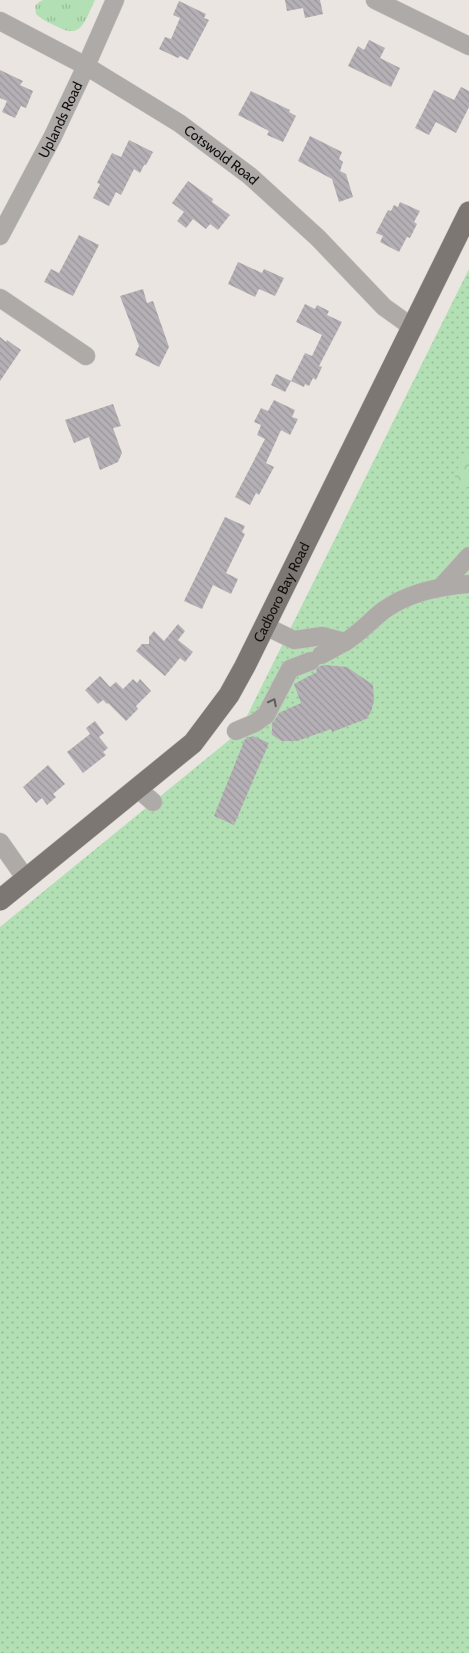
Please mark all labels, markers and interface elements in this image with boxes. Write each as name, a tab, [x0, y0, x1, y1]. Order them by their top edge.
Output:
street label: Uplands Road	[34, 79, 86, 161]
street label: Cotswold Road	[180, 121, 263, 189]
street label: Cadboro Bay Road	[249, 539, 314, 645]
one-way arrow	[267, 698, 277, 707]

